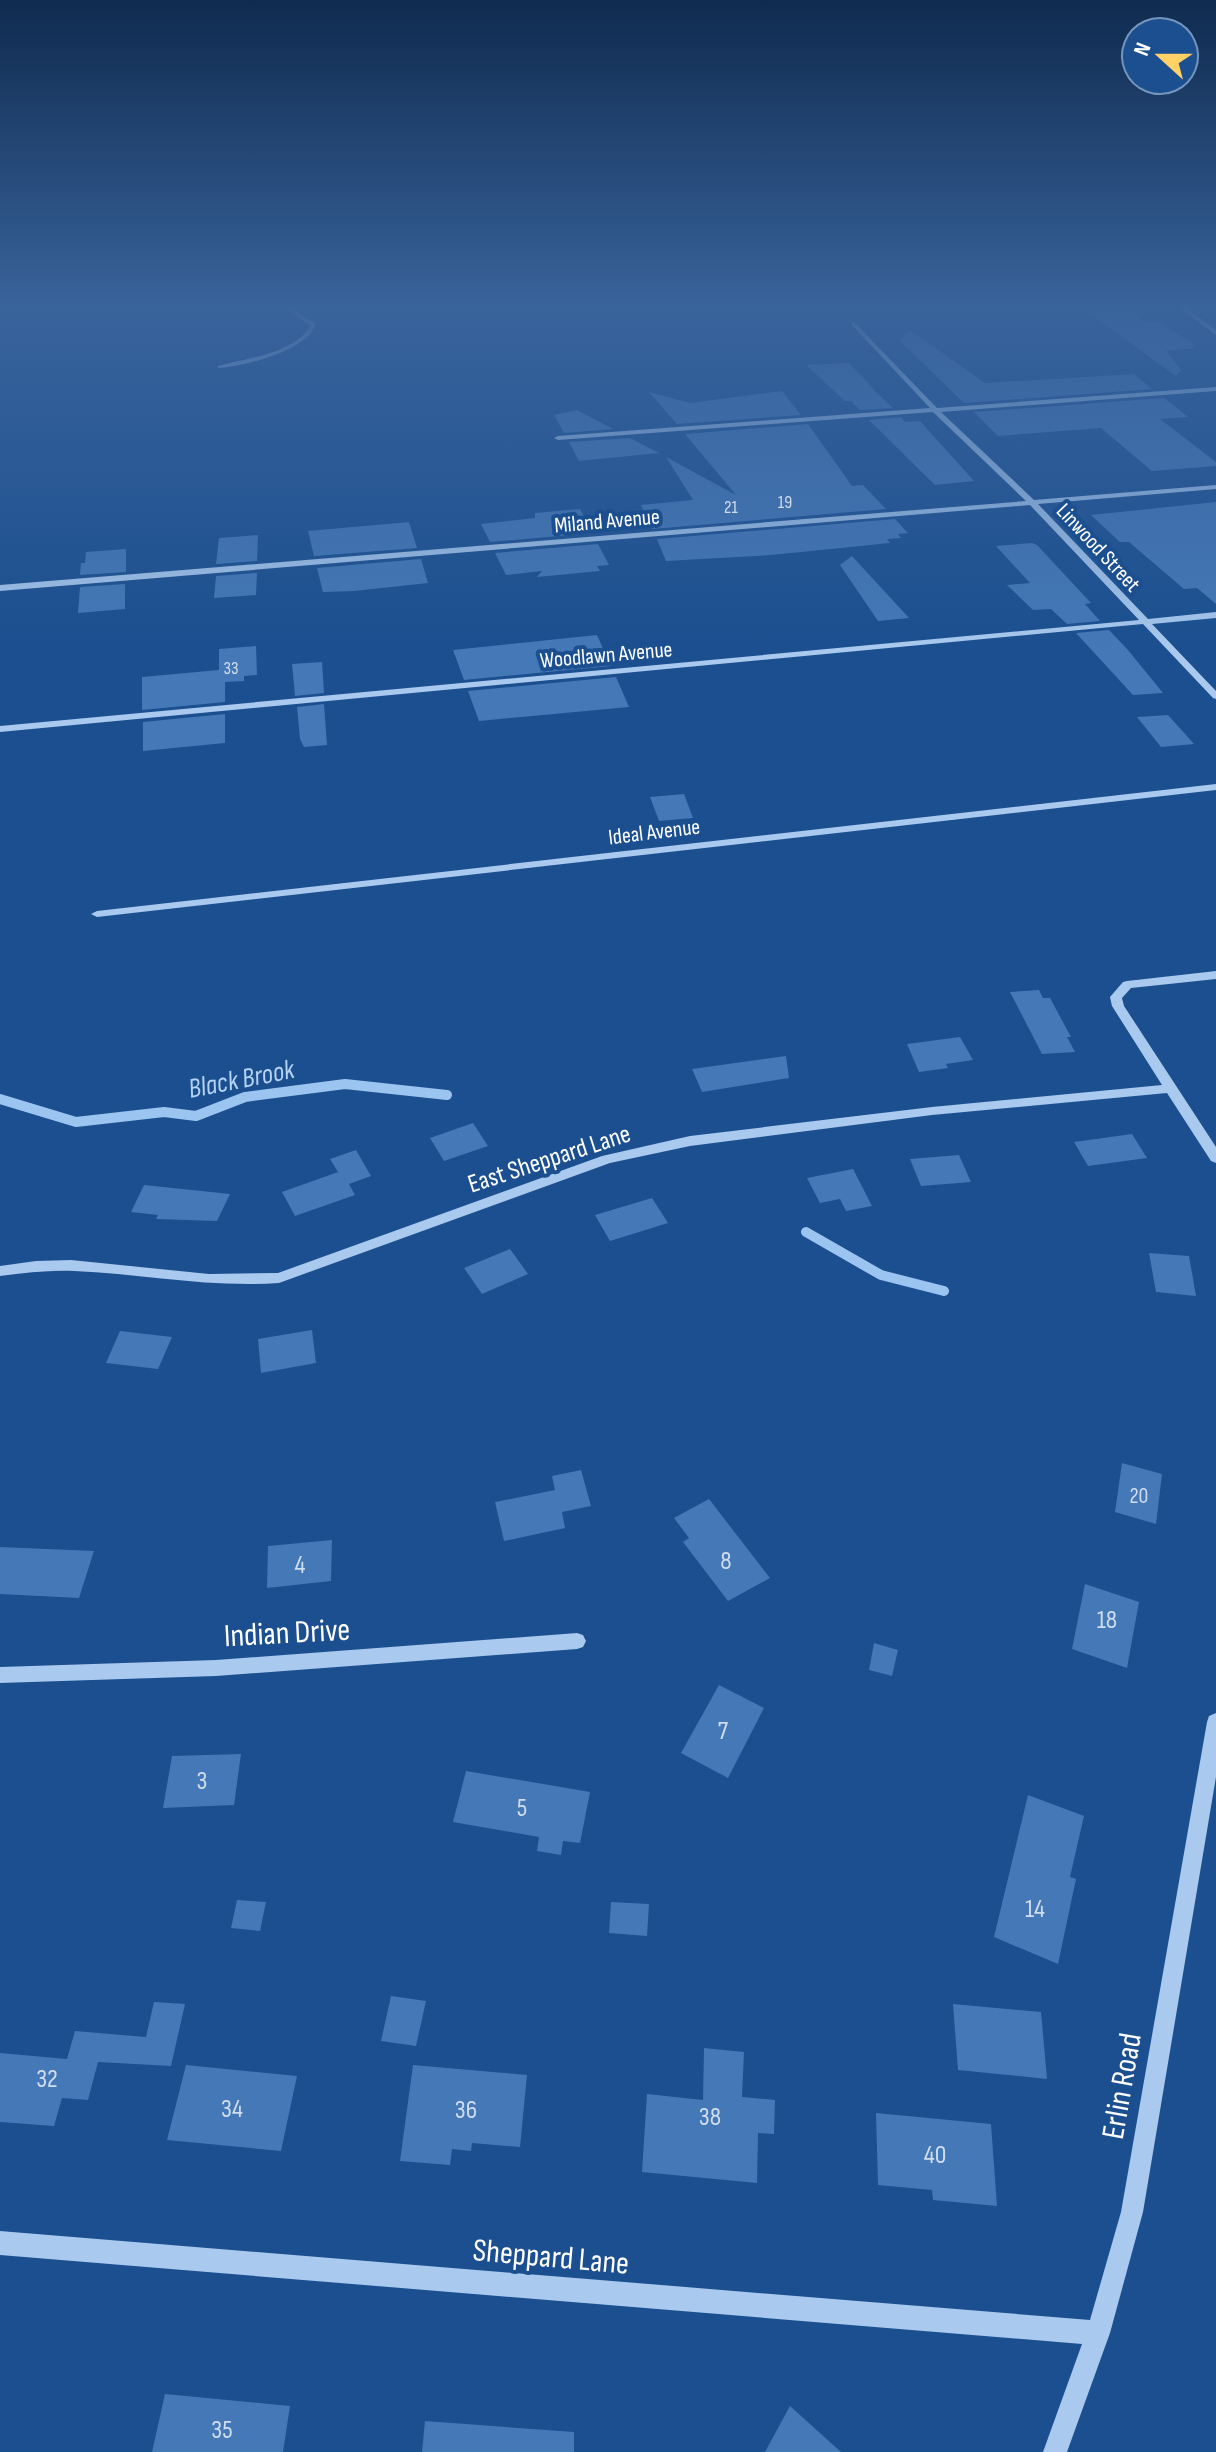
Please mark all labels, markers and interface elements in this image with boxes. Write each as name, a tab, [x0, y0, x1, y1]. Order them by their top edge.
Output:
north arrow	[1120, 16, 1200, 96]
text: N	[1128, 39, 1157, 60]
house number: 19	[778, 492, 792, 513]
house number: 21	[724, 497, 739, 518]
street label: Linwood Street	[1050, 498, 1146, 598]
street label: Miland Avenue	[553, 503, 661, 540]
street label: Woodlawn Avenue	[539, 636, 673, 675]
house number: 33	[223, 658, 239, 679]
street label: Ideal Avenue	[607, 813, 702, 852]
water label: Black Brook	[185, 1053, 299, 1106]
street label: East Sheppard Lane	[464, 1119, 635, 1200]
house number: 20	[1130, 1483, 1148, 1510]
house number: 8	[720, 1546, 732, 1577]
house number: 4	[295, 1550, 306, 1581]
house number: 18	[1097, 1605, 1117, 1636]
street label: Indian Drive	[223, 1611, 351, 1656]
house number: 7	[718, 1716, 729, 1747]
house number: 3	[197, 1766, 207, 1797]
house number: 5	[517, 1793, 527, 1824]
house number: 14	[1025, 1894, 1045, 1925]
street label: Erlin Road	[1094, 2030, 1151, 2142]
house number: 32	[36, 2064, 58, 2095]
house number: 34	[221, 2094, 243, 2125]
house number: 36	[455, 2095, 477, 2126]
house number: 38	[699, 2102, 721, 2133]
house number: 40	[924, 2140, 946, 2171]
street label: Sheppard Lane	[471, 2231, 631, 2284]
house number: 35	[211, 2415, 233, 2446]

